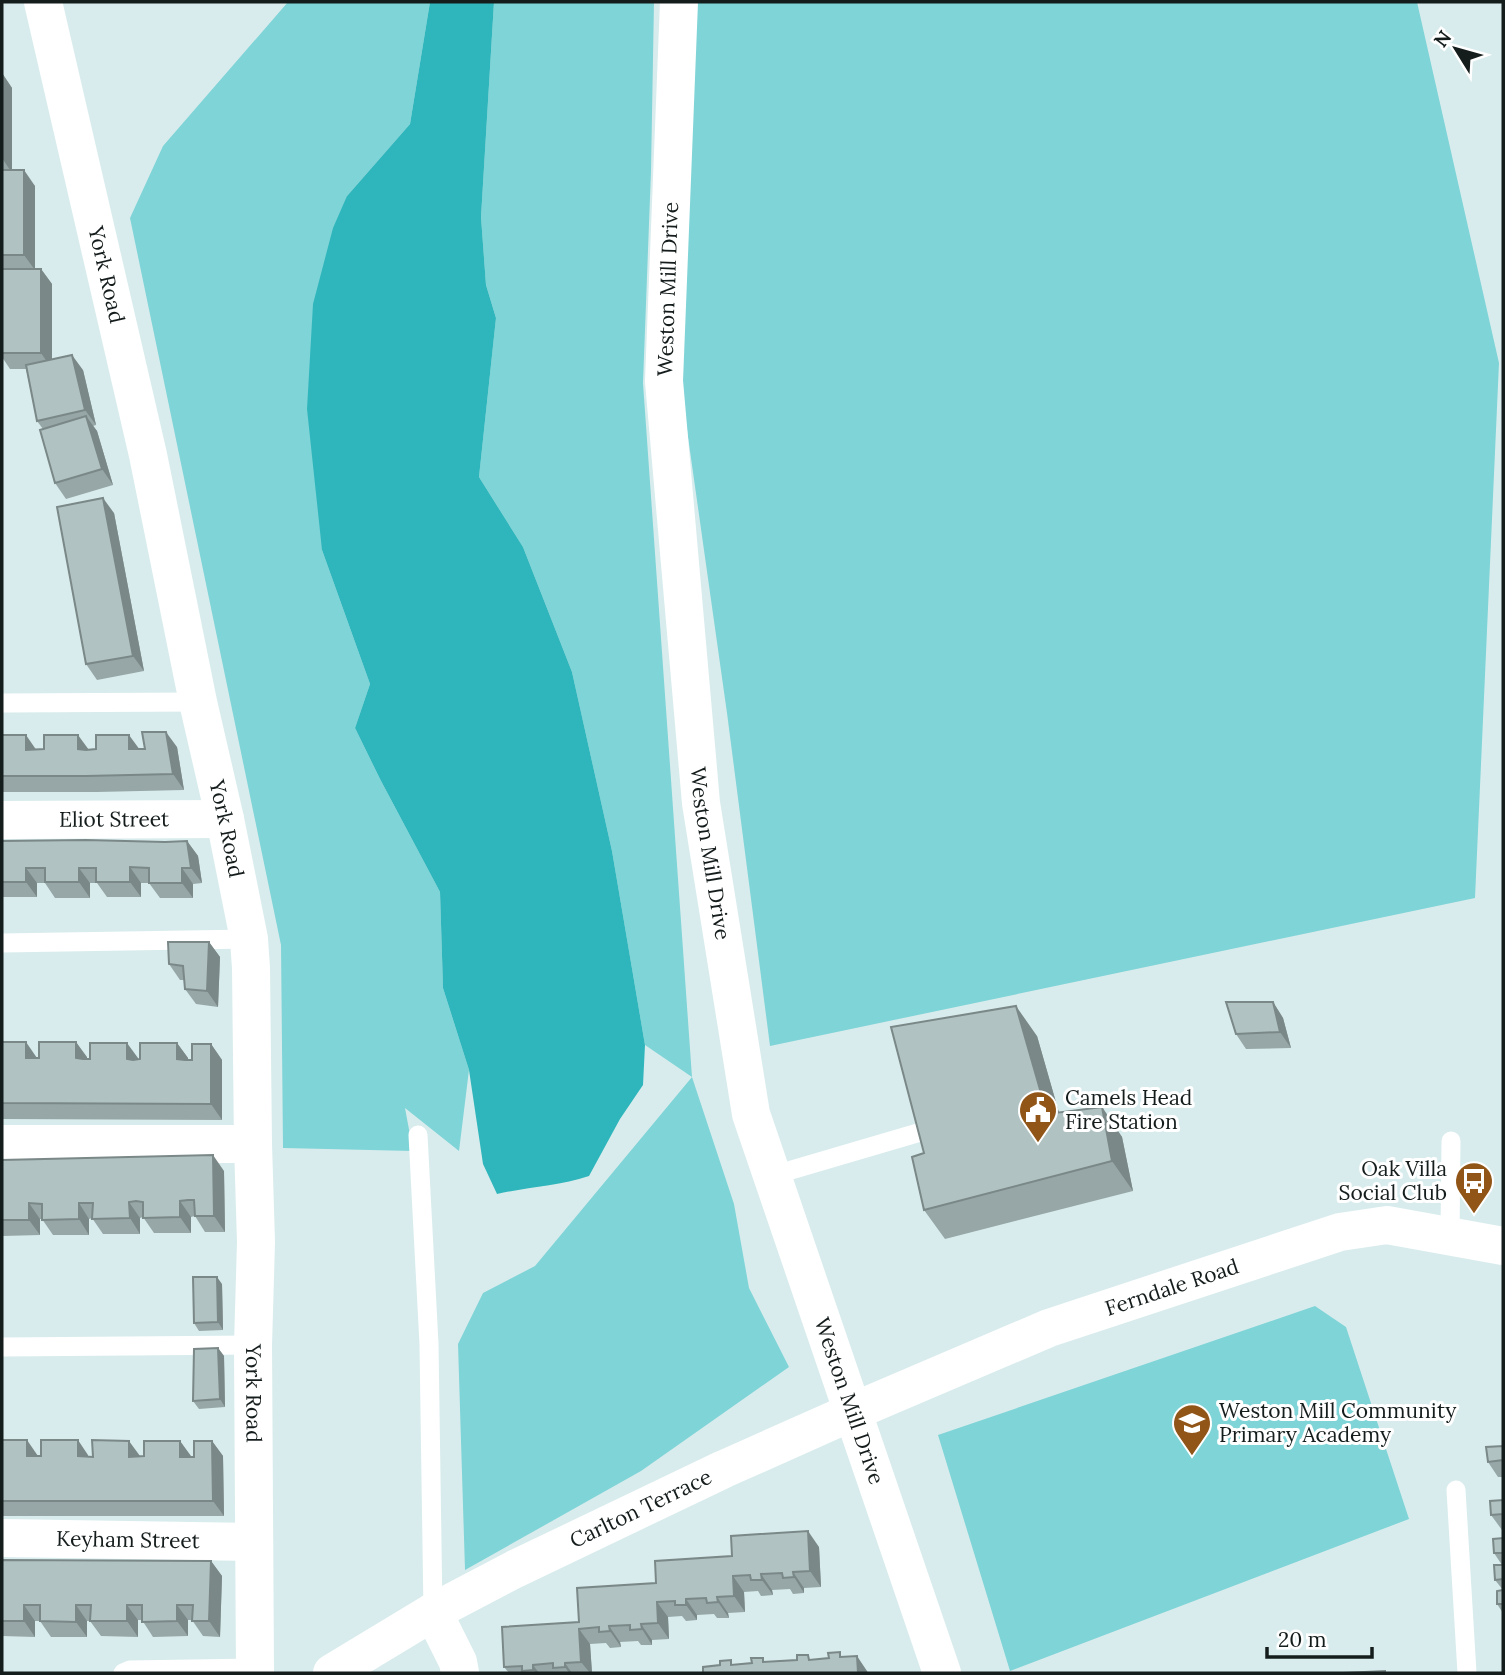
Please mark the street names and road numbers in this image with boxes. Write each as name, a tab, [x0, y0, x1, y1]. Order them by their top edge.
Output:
street label: Weston Mill Drive	[651, 201, 684, 377]
street label: York Road	[82, 223, 131, 326]
street label: Weston Mill Drive	[685, 766, 737, 942]
street label: York Road	[203, 776, 250, 880]
street label: Eliot Street	[59, 805, 170, 833]
street label: Ferndale Road	[1101, 1252, 1242, 1322]
street label: Weston Mill Drive	[808, 1314, 890, 1488]
street label: York Road	[240, 1343, 268, 1443]
street label: Carlton Terrace	[565, 1463, 716, 1554]
street label: Keyham Street	[56, 1525, 201, 1554]

